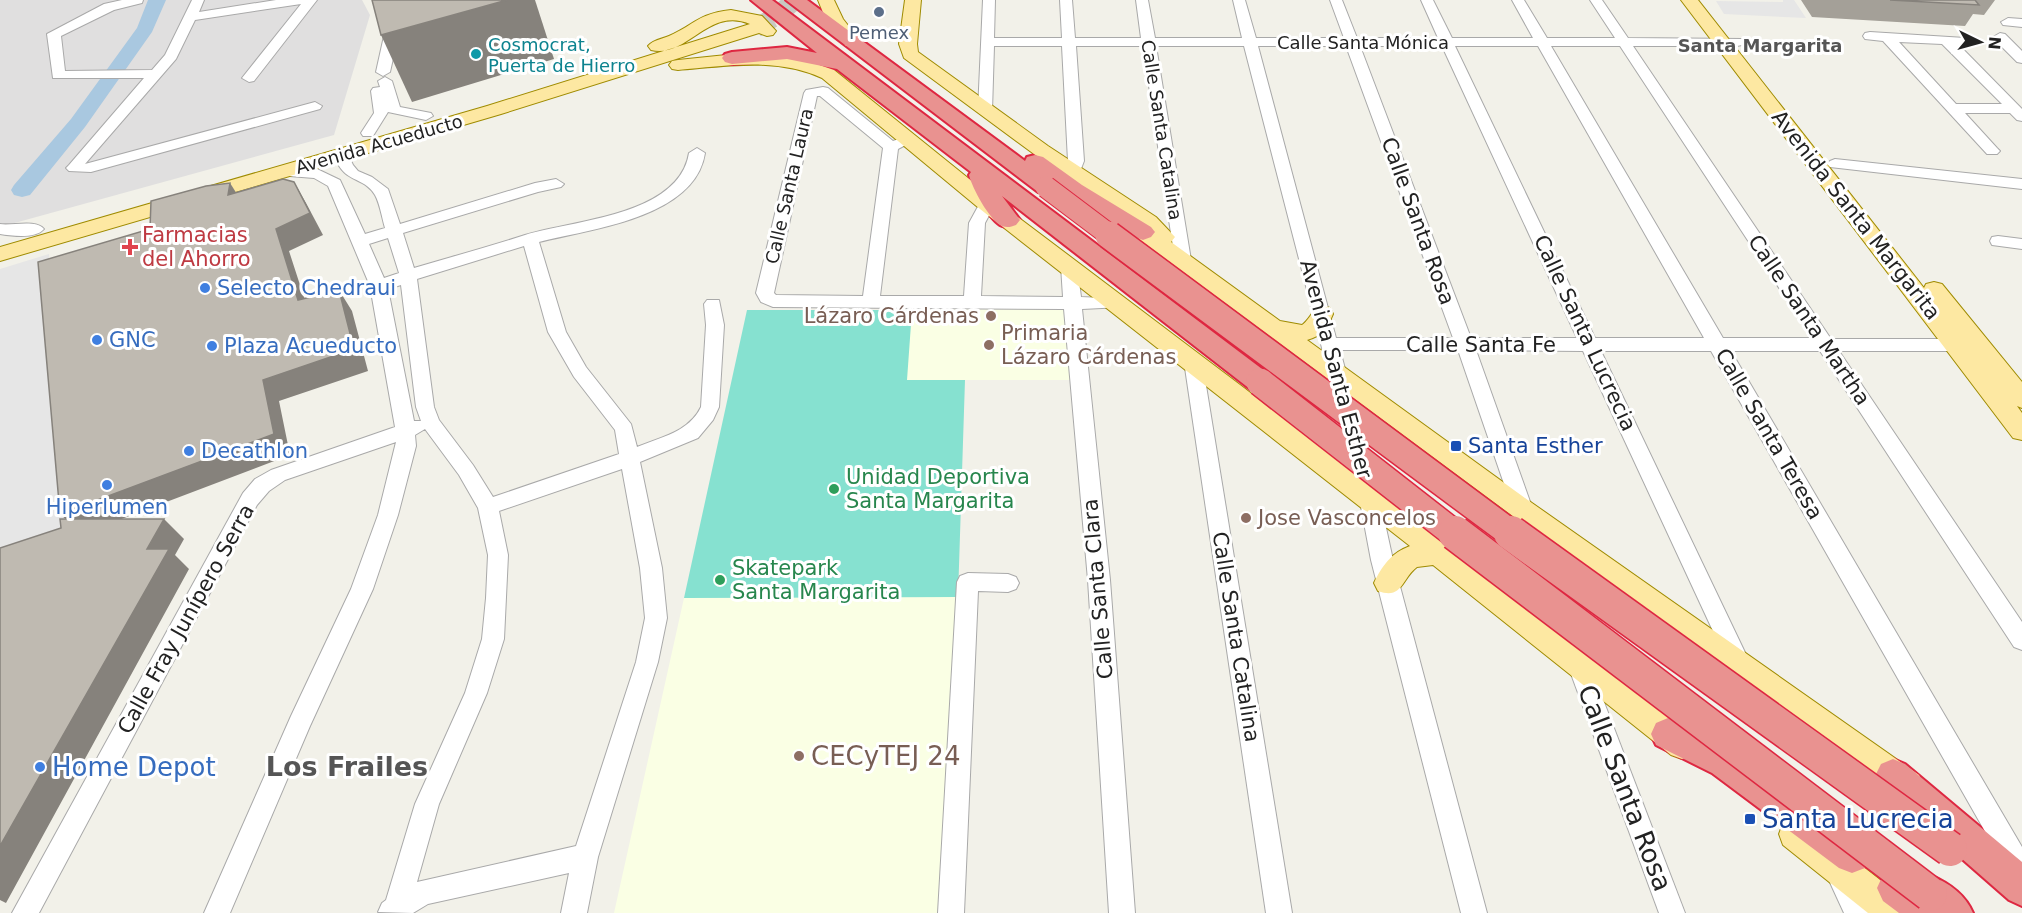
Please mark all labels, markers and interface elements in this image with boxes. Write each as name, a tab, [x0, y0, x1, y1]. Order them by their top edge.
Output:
marker: Pemex	[872, 5, 886, 19]
north arrow	[1950, 12, 2010, 72]
place label: Pemex	[849, 22, 909, 43]
street label: Calle Santa Mónica	[1277, 32, 1449, 53]
place label: Cosmocrat, Puerta de Hierro	[488, 34, 635, 76]
district label: Santa Margarita	[1678, 35, 1842, 56]
text: N	[1984, 36, 2004, 51]
street label: Calle Santa Catalina	[1137, 38, 1187, 222]
marker: Cosmocrat, Puerta de Hierro	[469, 47, 483, 61]
street label: Calle Santa Laura	[761, 106, 817, 266]
street label: Avenida Santa Margarita	[1767, 106, 1945, 324]
street label: Avenida Acueducto	[293, 110, 465, 178]
street label: Calle Santa Rosa	[1377, 134, 1459, 308]
place label: Farmacias del Ahorro	[142, 223, 251, 271]
street label: Calle Santa Martha	[1743, 230, 1875, 410]
street label: Calle Santa Lucrecia	[1529, 231, 1641, 435]
marker: Farmacias del Ahorro	[123, 240, 137, 254]
street label: Avenida Santa Esther	[1295, 257, 1377, 481]
place label: Selecto Chedraui	[217, 276, 396, 300]
marker: Selecto Chedraui	[198, 281, 212, 295]
place label: Lázaro Cárdenas	[804, 304, 979, 328]
marker: Lázaro Cárdenas	[984, 309, 998, 323]
place label: Primaria Lázaro Cárdenas	[1001, 321, 1176, 369]
place label: GNC	[109, 328, 156, 352]
marker: GNC	[90, 333, 104, 347]
street label: Calle Santa Fe	[1406, 333, 1556, 357]
place label: Plaza Acueducto	[224, 334, 397, 358]
marker: Primaria Lázaro Cárdenas	[982, 338, 996, 352]
marker: Plaza Acueducto	[205, 339, 219, 353]
street label: Calle Santa Teresa	[1710, 344, 1828, 524]
place label: Santa Esther	[1468, 434, 1603, 458]
place label: Decathlon	[201, 439, 308, 463]
marker: Santa Esther	[1449, 439, 1463, 453]
marker: Decathlon	[182, 444, 196, 458]
place label: Unidad Deportiva Santa Margarita	[846, 465, 1030, 513]
marker: Hiperlumen	[100, 478, 114, 492]
marker: Unidad Deportiva Santa Margarita	[827, 482, 841, 496]
place label: Hiperlumen	[46, 495, 168, 519]
street label: Calle Santa Clara	[1078, 498, 1118, 680]
street label: Calle Fray Junípero Serra	[113, 500, 259, 738]
place label: Jose Vasconcelos	[1256, 506, 1436, 530]
marker: Jose Vasconcelos	[1239, 511, 1253, 525]
street label: Calle Santa Catalina	[1208, 530, 1264, 744]
place label: Skatepark Santa Margarita	[732, 556, 900, 604]
marker: Skatepark Santa Margarita	[713, 573, 727, 587]
street label: Calle Santa Rosa	[1572, 681, 1678, 895]
place label: CECyTEJ 24	[811, 741, 960, 771]
marker: CECyTEJ 24	[792, 749, 806, 763]
district label: Los Frailes	[266, 751, 428, 782]
place label: Home Depot	[52, 752, 216, 782]
marker: Home Depot	[33, 760, 47, 774]
place label: Santa Lucrecia	[1762, 804, 1954, 834]
marker: Santa Lucrecia	[1743, 812, 1757, 826]

